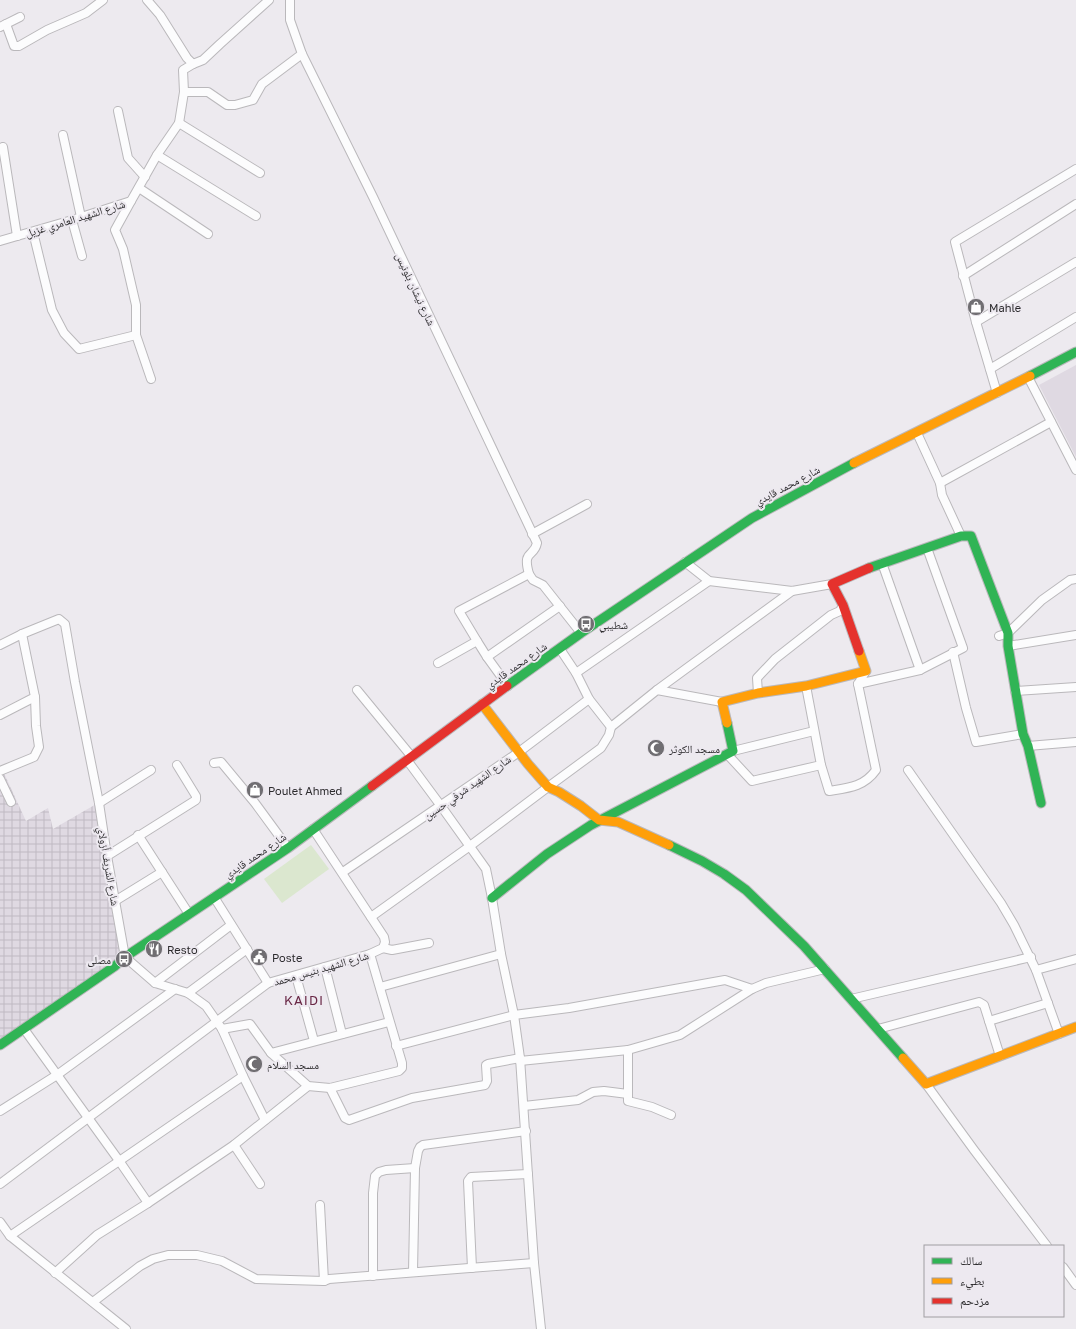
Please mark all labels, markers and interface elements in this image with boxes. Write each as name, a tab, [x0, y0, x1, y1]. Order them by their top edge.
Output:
street label: شارع الشهيد العامري غزيل	[24, 197, 127, 242]
street label: شارع نيشان بلونيس	[393, 250, 439, 328]
shop icon: Mahle	[966, 297, 986, 317]
place label: Mahle	[989, 301, 1021, 314]
street label: شارع محمد قايدي	[752, 462, 823, 510]
bus stop icon: شطيبي	[576, 614, 596, 634]
place label: شطيبي	[599, 618, 628, 633]
street label: شارع محمد قايدي	[483, 639, 551, 693]
mosque icon: مسجد الكوثر	[646, 738, 666, 758]
place label: مسجد الكوثر	[668, 742, 720, 755]
street label: شارع الشهيد شرفي حسين	[421, 752, 515, 824]
shop icon: Poulet Ahmed	[245, 780, 265, 800]
place label: Poulet Ahmed	[268, 784, 342, 797]
street label: شارع الشريف أزولاي	[93, 825, 122, 907]
street label: شارع محمد قايدي	[222, 830, 290, 883]
restaurant icon: Resto	[144, 939, 164, 959]
place label: Resto	[167, 943, 198, 956]
public building icon: Poste	[249, 947, 269, 967]
street label: شارع الشهيد بنيس محمد	[272, 948, 370, 989]
bus stop icon: مصلى	[114, 949, 134, 969]
place label: Poste	[272, 951, 302, 964]
place label: مصلى	[87, 953, 111, 967]
district label: KAIDI	[284, 992, 324, 1008]
mosque icon: مسجد السلام	[244, 1054, 264, 1074]
place label: مسجد السلام	[267, 1058, 319, 1072]
legend	[924, 1245, 1064, 1317]
text: سالك	[960, 1253, 982, 1268]
text: بطيء	[960, 1273, 984, 1291]
text: مزدحم	[960, 1293, 989, 1309]

